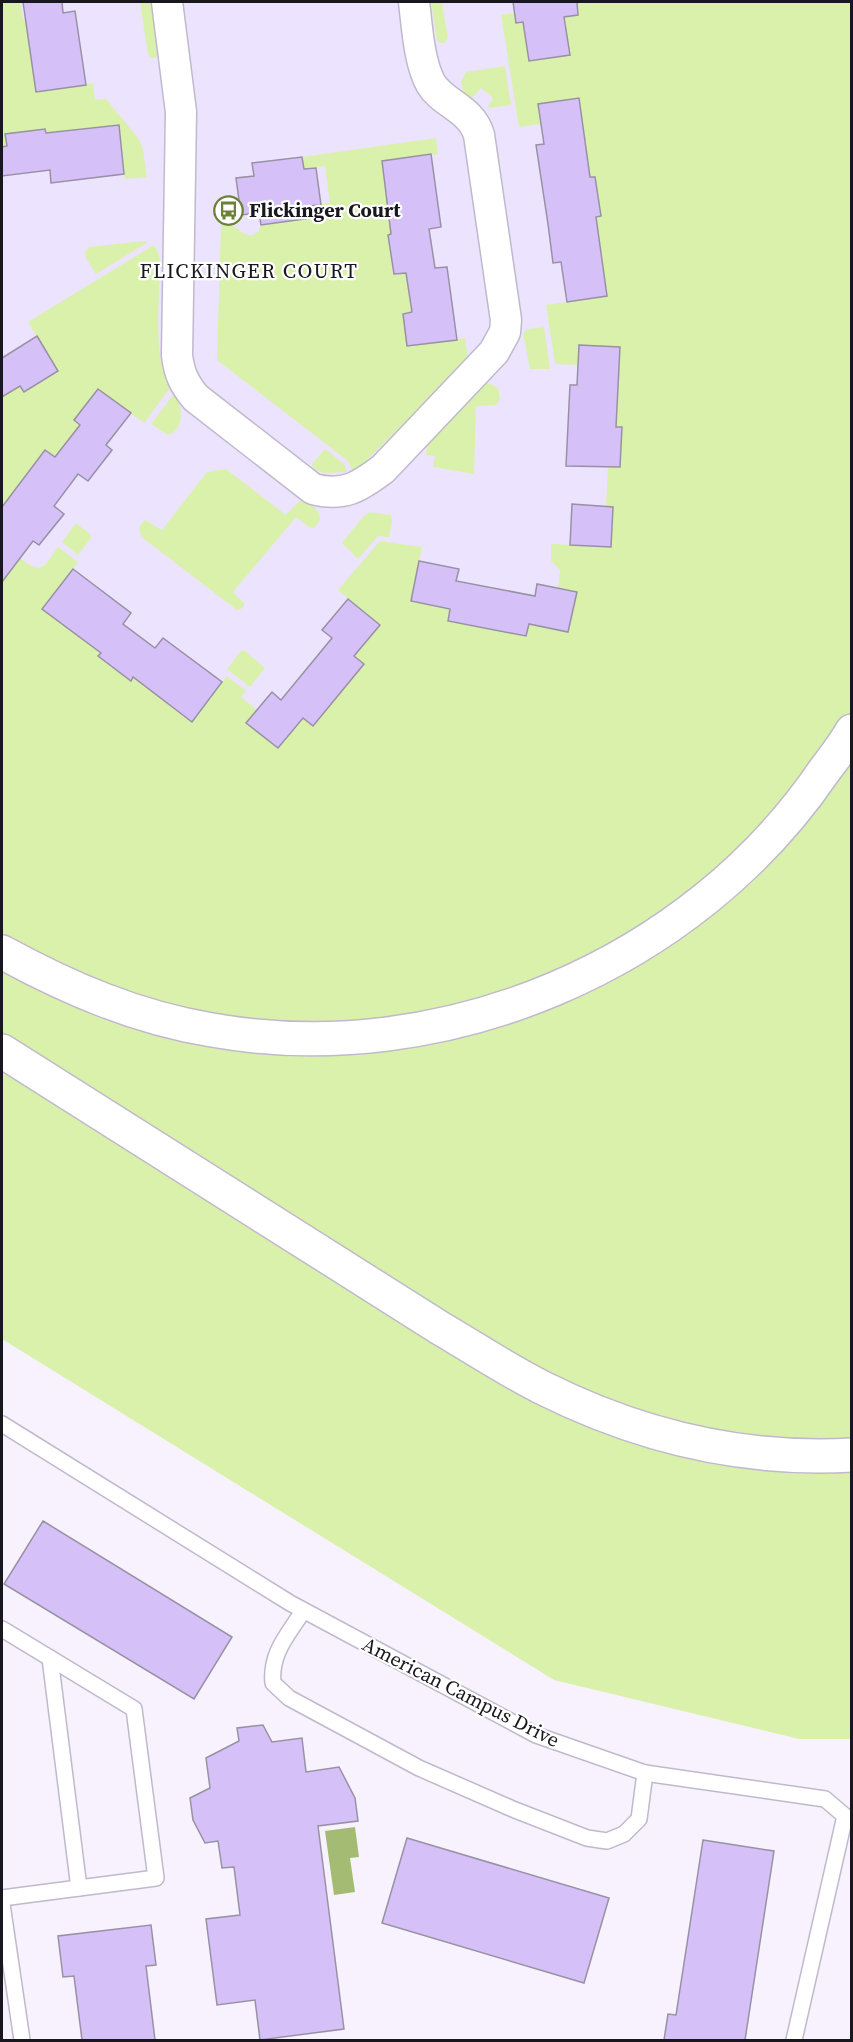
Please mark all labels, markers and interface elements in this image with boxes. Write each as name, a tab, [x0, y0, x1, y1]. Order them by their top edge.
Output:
bus stop icon: Flickinger Court	[212, 194, 244, 226]
place label: Flickinger Court	[249, 196, 401, 224]
district label: FLICKINGER COURT	[140, 256, 358, 285]
street label: American Campus Drive	[358, 1630, 564, 1754]

